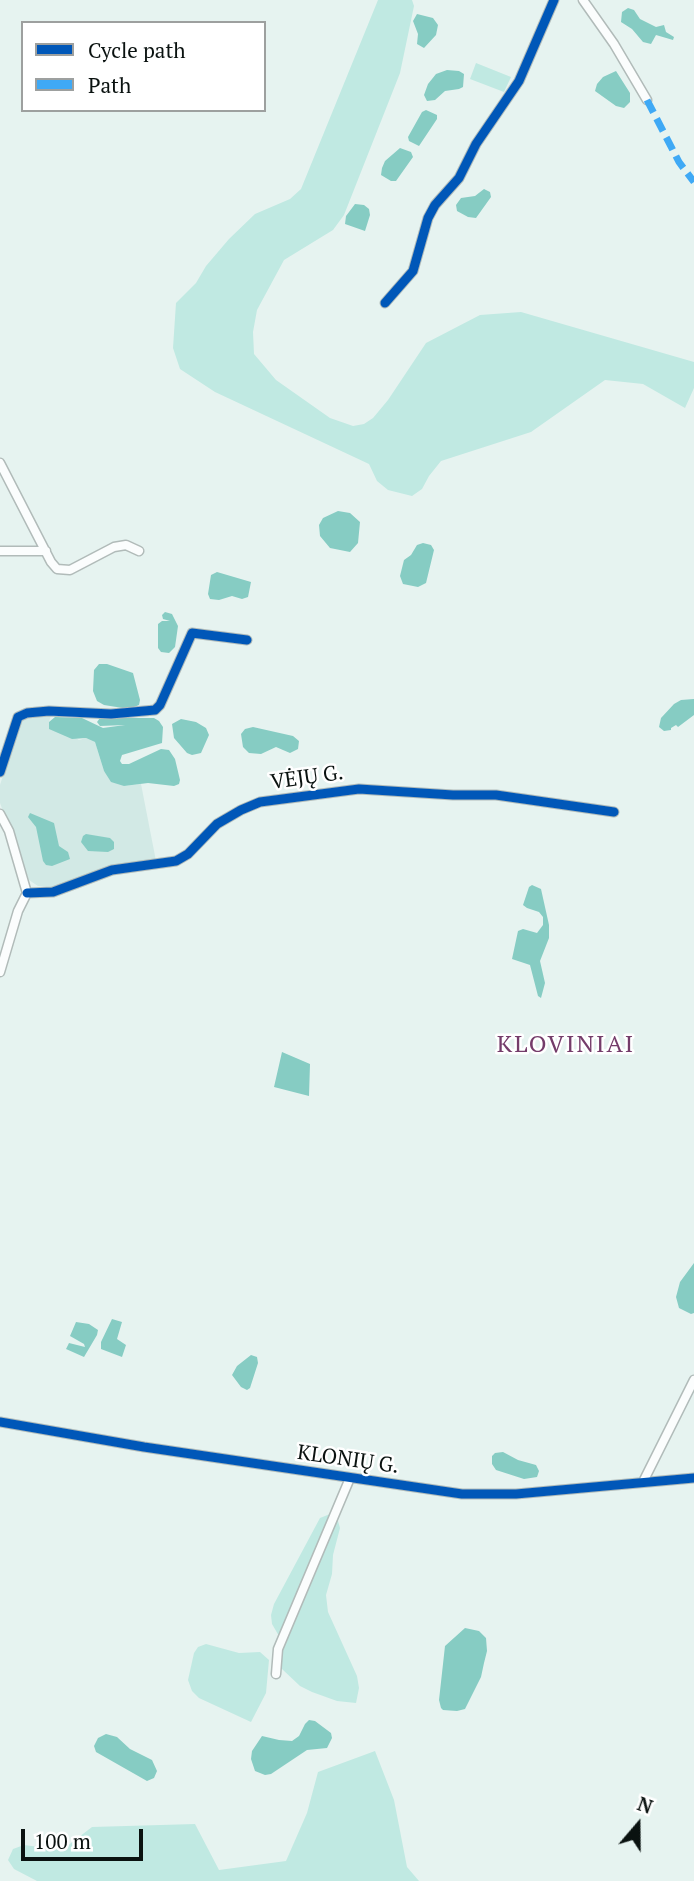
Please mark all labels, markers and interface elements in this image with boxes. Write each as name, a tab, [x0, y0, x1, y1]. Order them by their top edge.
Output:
legend	[21, 21, 266, 112]
text: Cycle path	[88, 36, 186, 64]
text: Path	[88, 71, 131, 99]
street label: VĖJŲ G.	[269, 760, 345, 796]
district label: KLOVINIAI	[498, 1031, 634, 1059]
street label: KLONIŲ G.	[296, 1440, 400, 1480]
north arrow	[603, 1790, 673, 1860]
text: N	[634, 1791, 656, 1819]
scale bar	[24, 1814, 147, 1858]
text: 100 m	[34, 1827, 91, 1855]

